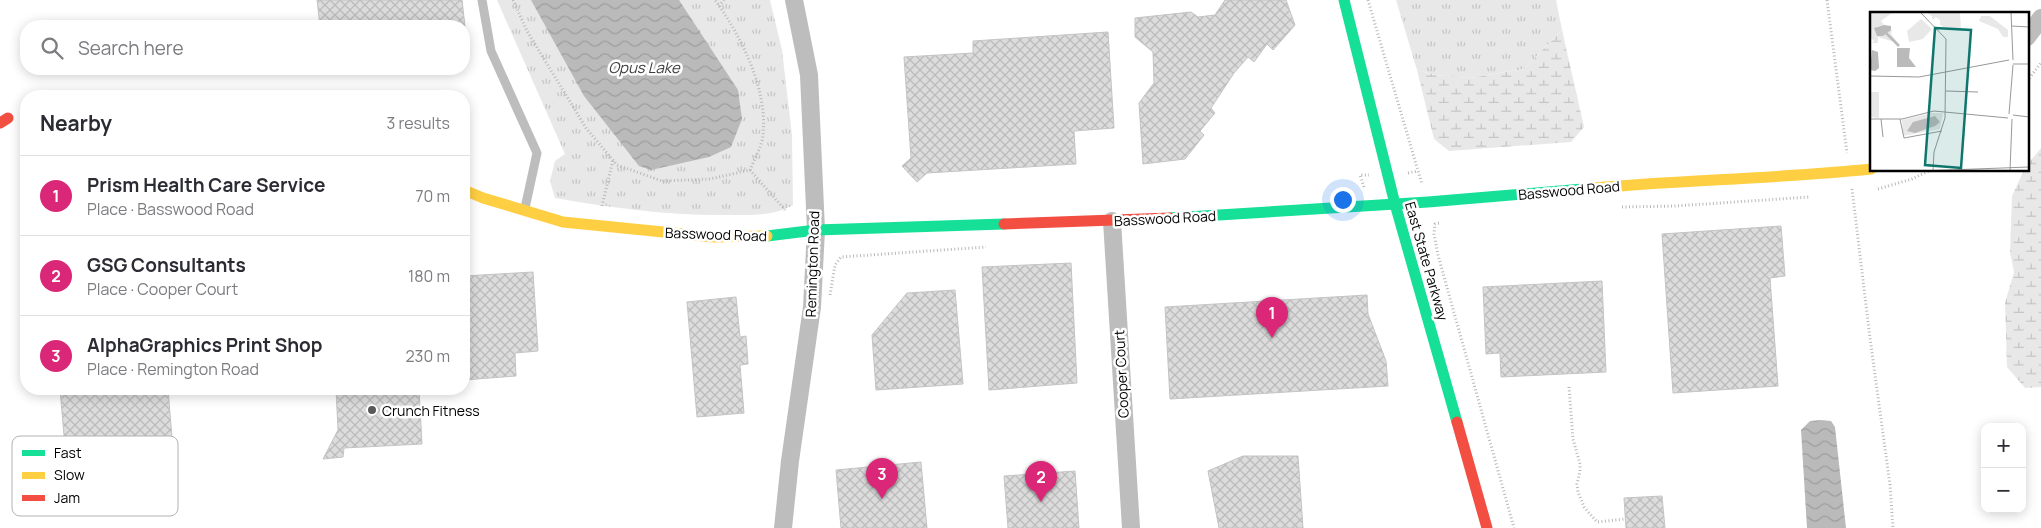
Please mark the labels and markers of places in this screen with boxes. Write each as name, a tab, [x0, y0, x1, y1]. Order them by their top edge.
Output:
pin: 1	[1256, 297, 1288, 338]
place label: Crunch Fitness	[382, 401, 480, 420]
marker: Crunch Fitness	[366, 404, 378, 416]
pin: 3	[866, 458, 898, 499]
pin: 2	[1025, 461, 1057, 502]

